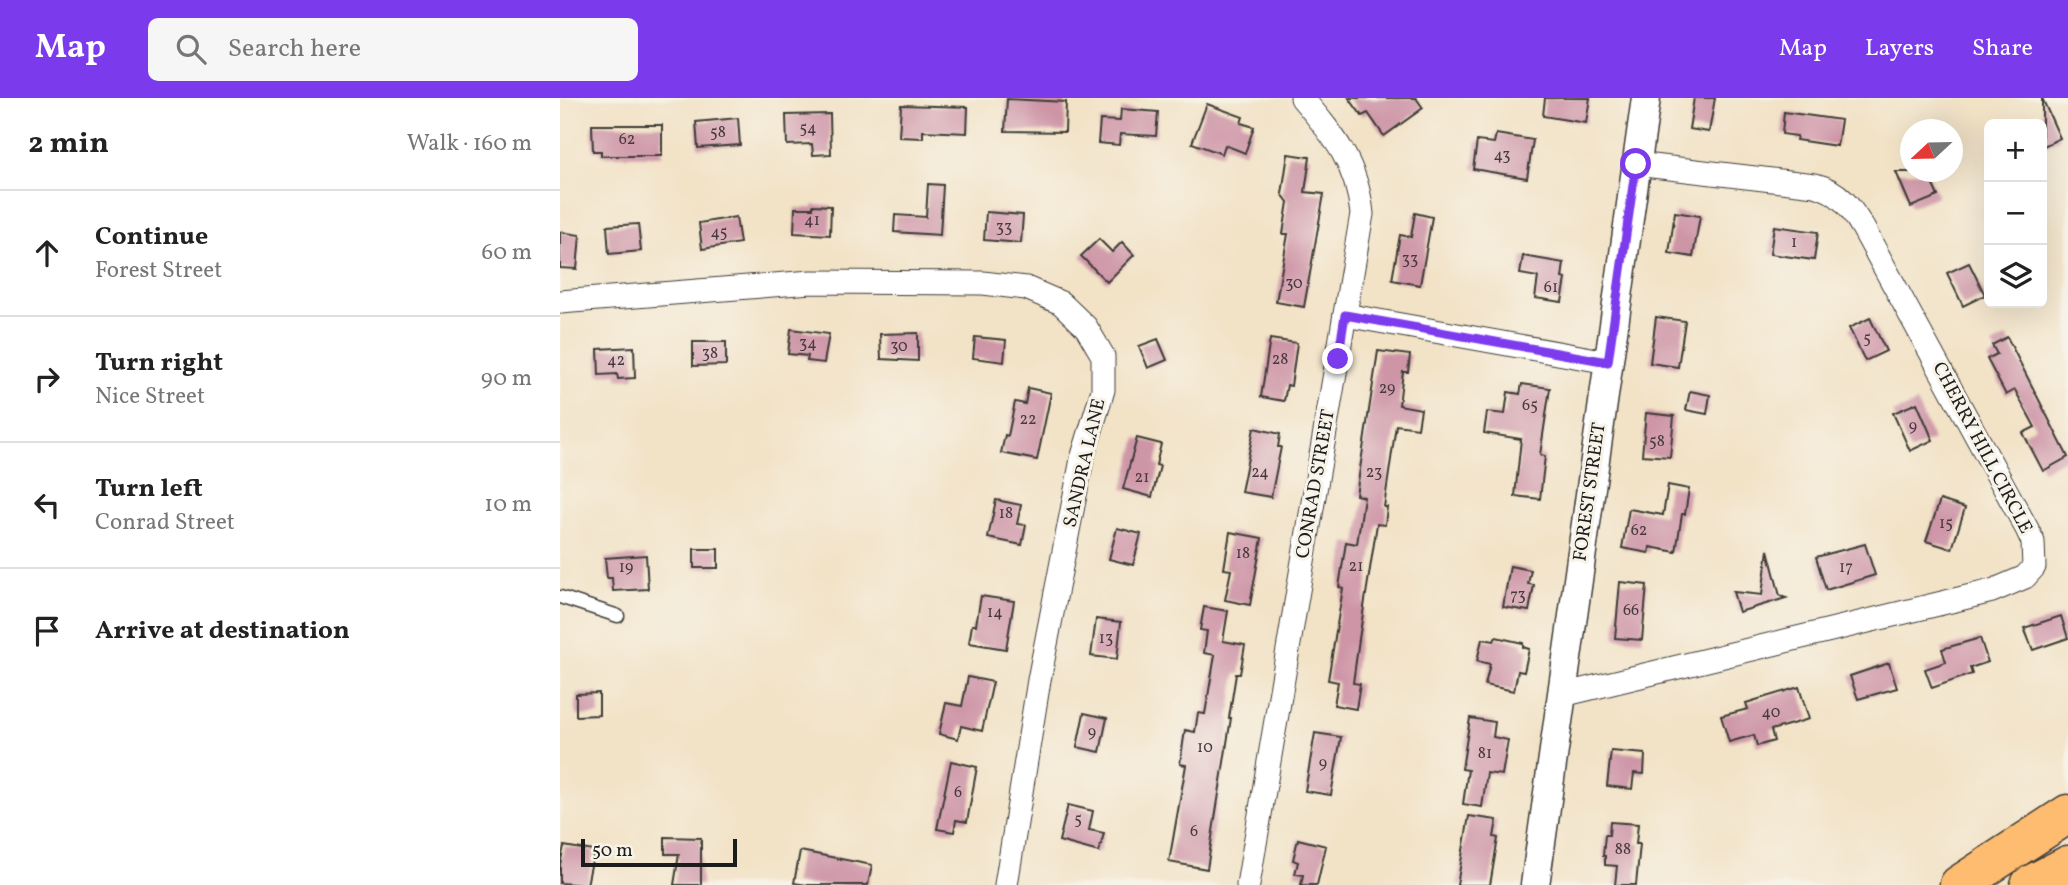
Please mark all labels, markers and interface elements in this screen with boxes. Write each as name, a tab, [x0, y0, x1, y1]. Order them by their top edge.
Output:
search box	[148, 18, 638, 81]
text: Map	[35, 26, 106, 72]
icon: search	[172, 30, 210, 68]
text: Search here	[228, 31, 361, 67]
text: Map	[1779, 32, 1827, 66]
text: Layers	[1865, 32, 1934, 66]
text: Share	[1972, 32, 2033, 66]
house number: 54	[799, 118, 817, 140]
north arrow	[1900, 119, 1963, 182]
map controls	[1984, 119, 2047, 308]
button: +	[1984, 119, 2047, 182]
house number: 58	[710, 122, 726, 144]
text: 2 min	[28, 123, 109, 165]
text: Walk · 160 m	[407, 128, 532, 160]
house number: 62	[619, 129, 635, 151]
house number: 43	[1493, 145, 1511, 167]
route start	[1620, 148, 1651, 179]
button: −	[1984, 182, 2047, 245]
house number: 41	[804, 210, 820, 232]
house number: 33	[996, 217, 1012, 239]
text: Continue	[95, 219, 208, 255]
house number: 45	[711, 222, 727, 244]
house number: 1	[1791, 232, 1797, 254]
icon: ahead	[28, 234, 66, 272]
text: 60 m	[482, 237, 532, 269]
button: layers	[1984, 245, 2047, 308]
house number: 33	[1402, 249, 1418, 271]
text: Forest Street	[95, 255, 222, 287]
house number: 30	[1285, 273, 1303, 295]
house number: 61	[1544, 277, 1558, 299]
house number: 5	[1863, 328, 1871, 350]
house number: 34	[799, 333, 817, 355]
house number: 30	[890, 336, 908, 358]
house number: 38	[702, 343, 718, 365]
route end	[1322, 343, 1353, 374]
text: Turn right	[95, 345, 223, 381]
house number: 28	[1272, 349, 1288, 371]
house number: 42	[607, 350, 625, 372]
street label: CHERRY HILL CIRCLE	[1926, 358, 2038, 538]
icon: right	[28, 360, 66, 398]
text: 90 m	[481, 363, 532, 395]
house number: 29	[1379, 378, 1395, 400]
text: Nice Street	[95, 381, 205, 413]
house number: 65	[1522, 395, 1538, 417]
street label: SANDRA LANE	[1058, 396, 1112, 530]
street label: CONRAD STREET	[1290, 407, 1342, 561]
house number: 22	[1019, 409, 1037, 431]
house number: 9	[1909, 416, 1917, 438]
street label: FOREST STREET	[1567, 421, 1613, 563]
house number: 58	[1649, 431, 1665, 453]
house number: 24	[1251, 462, 1269, 484]
house number: 23	[1366, 462, 1382, 484]
house number: 21	[1135, 467, 1149, 489]
text: Turn left	[95, 471, 203, 507]
icon: left	[28, 486, 66, 524]
text: 10 m	[484, 489, 532, 521]
house number: 18	[999, 503, 1013, 525]
text: Conrad Street	[95, 507, 235, 539]
house number: 15	[1939, 513, 1953, 535]
house number: 62	[1631, 520, 1647, 542]
house number: 18	[1236, 543, 1250, 565]
house number: 21	[1349, 556, 1363, 578]
house number: 19	[619, 557, 633, 579]
house number: 17	[1839, 557, 1853, 579]
house number: 73	[1510, 585, 1526, 607]
house number: 66	[1623, 600, 1639, 622]
house number: 14	[987, 602, 1003, 624]
icon: arrive	[28, 612, 66, 650]
text: Arrive at destination	[95, 613, 350, 649]
house number: 13	[1099, 628, 1113, 650]
house number: 40	[1762, 702, 1780, 724]
house number: 9	[1088, 722, 1096, 744]
house number: 10	[1197, 737, 1213, 759]
house number: 81	[1478, 743, 1492, 765]
house number: 9	[1319, 753, 1327, 775]
house number: 6	[954, 782, 962, 804]
house number: 5	[1074, 809, 1082, 831]
house number: 6	[1190, 821, 1198, 843]
scale bar	[581, 836, 737, 868]
text: 50 m	[592, 838, 633, 864]
house number: 88	[1615, 839, 1631, 861]

